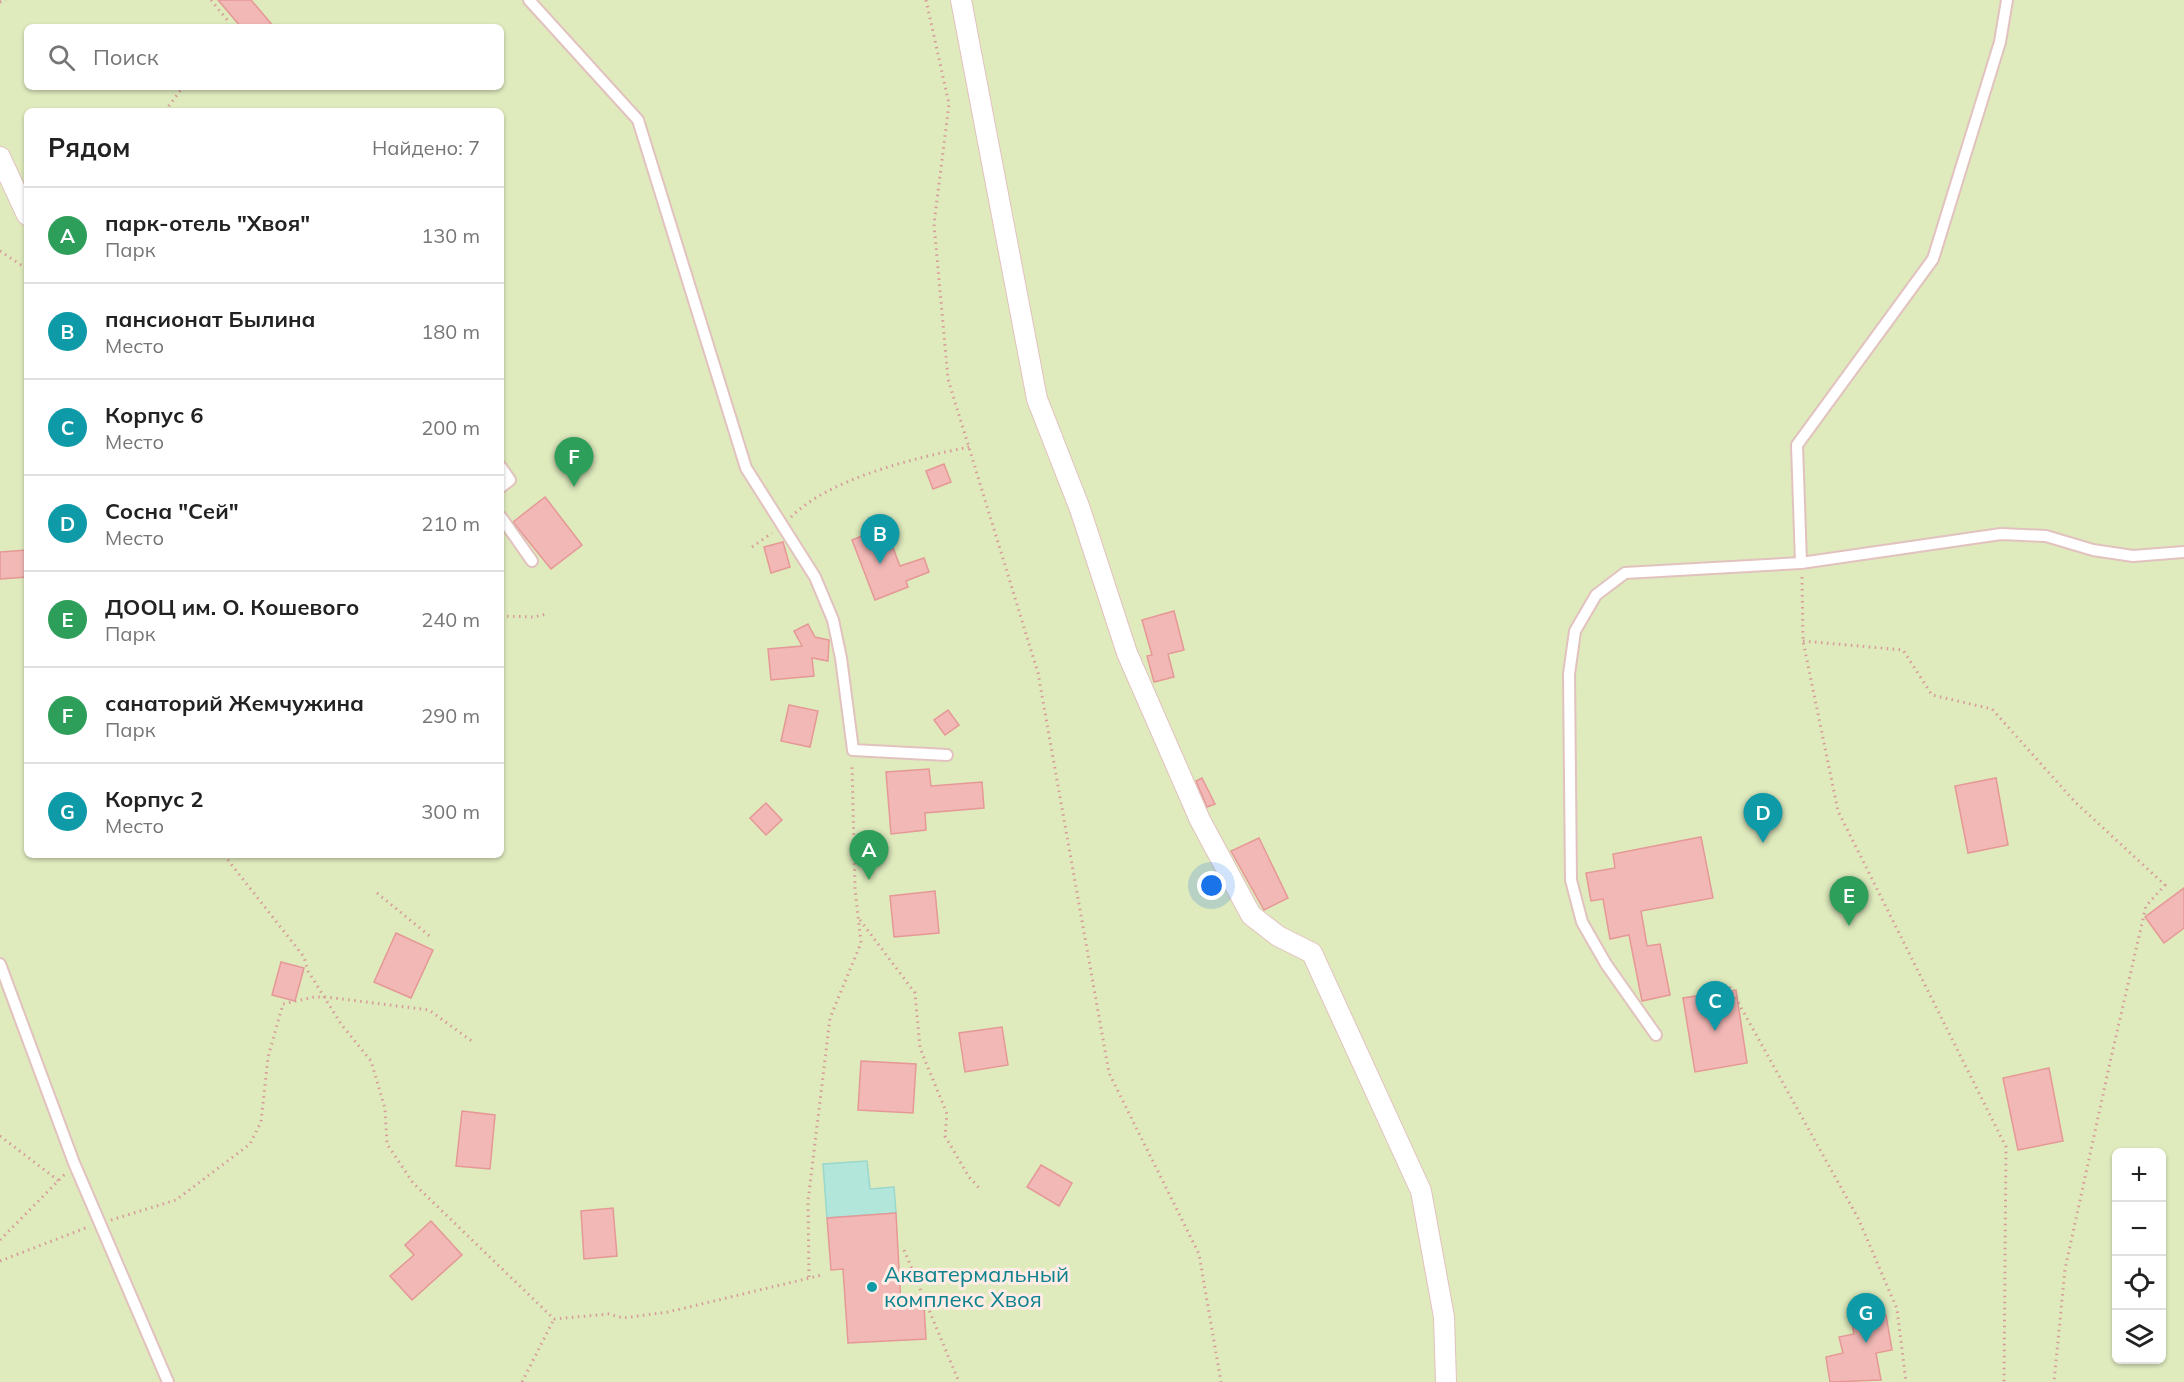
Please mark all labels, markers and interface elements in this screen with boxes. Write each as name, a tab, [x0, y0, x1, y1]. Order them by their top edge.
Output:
search box	[24, 24, 504, 90]
icon: search	[45, 41, 78, 74]
text: Поиск	[93, 43, 159, 71]
text: Рядом	[48, 131, 131, 164]
text: Найдено: 7	[372, 135, 480, 160]
text: парк-отель "Хвоя"	[105, 209, 310, 237]
text: A	[60, 223, 75, 248]
text: 130 m	[421, 223, 480, 248]
text: Парк	[105, 237, 155, 262]
text: пансионат Былина	[105, 305, 316, 333]
text: B	[61, 319, 74, 344]
text: 180 m	[421, 319, 480, 344]
text: Место	[105, 333, 164, 358]
text: Корпус 6	[105, 401, 204, 429]
text: C	[61, 415, 74, 440]
text: 200 m	[421, 415, 480, 440]
text: Место	[105, 429, 164, 454]
pin: F	[554, 438, 594, 487]
text: Сосна "Сей"	[105, 497, 239, 525]
text: D	[60, 511, 75, 536]
text: 210 m	[421, 511, 480, 536]
pin: B	[860, 514, 900, 564]
text: Место	[105, 525, 164, 550]
text: ДООЦ им. О. Кошевого	[105, 593, 359, 621]
text: E	[62, 607, 73, 632]
text: 240 m	[421, 607, 480, 632]
text: Парк	[105, 621, 155, 646]
text: санаторий Жемчужина	[105, 689, 364, 717]
text: F	[62, 703, 73, 728]
text: 290 m	[421, 703, 480, 728]
text: Парк	[105, 717, 155, 742]
text: Корпус 2	[105, 785, 204, 813]
pin: D	[1744, 794, 1782, 843]
text: G	[60, 799, 75, 824]
text: 300 m	[421, 799, 480, 824]
text: Место	[105, 813, 164, 838]
pin: A	[850, 830, 888, 880]
your location	[1197, 871, 1226, 900]
pin: E	[1830, 876, 1868, 926]
pin: C	[1696, 982, 1734, 1031]
map controls	[2112, 1148, 2166, 1364]
button: +	[2112, 1148, 2166, 1202]
button: −	[2112, 1202, 2166, 1256]
button: locate	[2112, 1256, 2166, 1310]
place label: Акватермальный комплекс Хвоя	[884, 1260, 1069, 1313]
marker: Акватермальный комплекс Хвоя	[865, 1280, 879, 1294]
pin: G	[1846, 1294, 1886, 1343]
button: layers	[2112, 1310, 2166, 1364]

